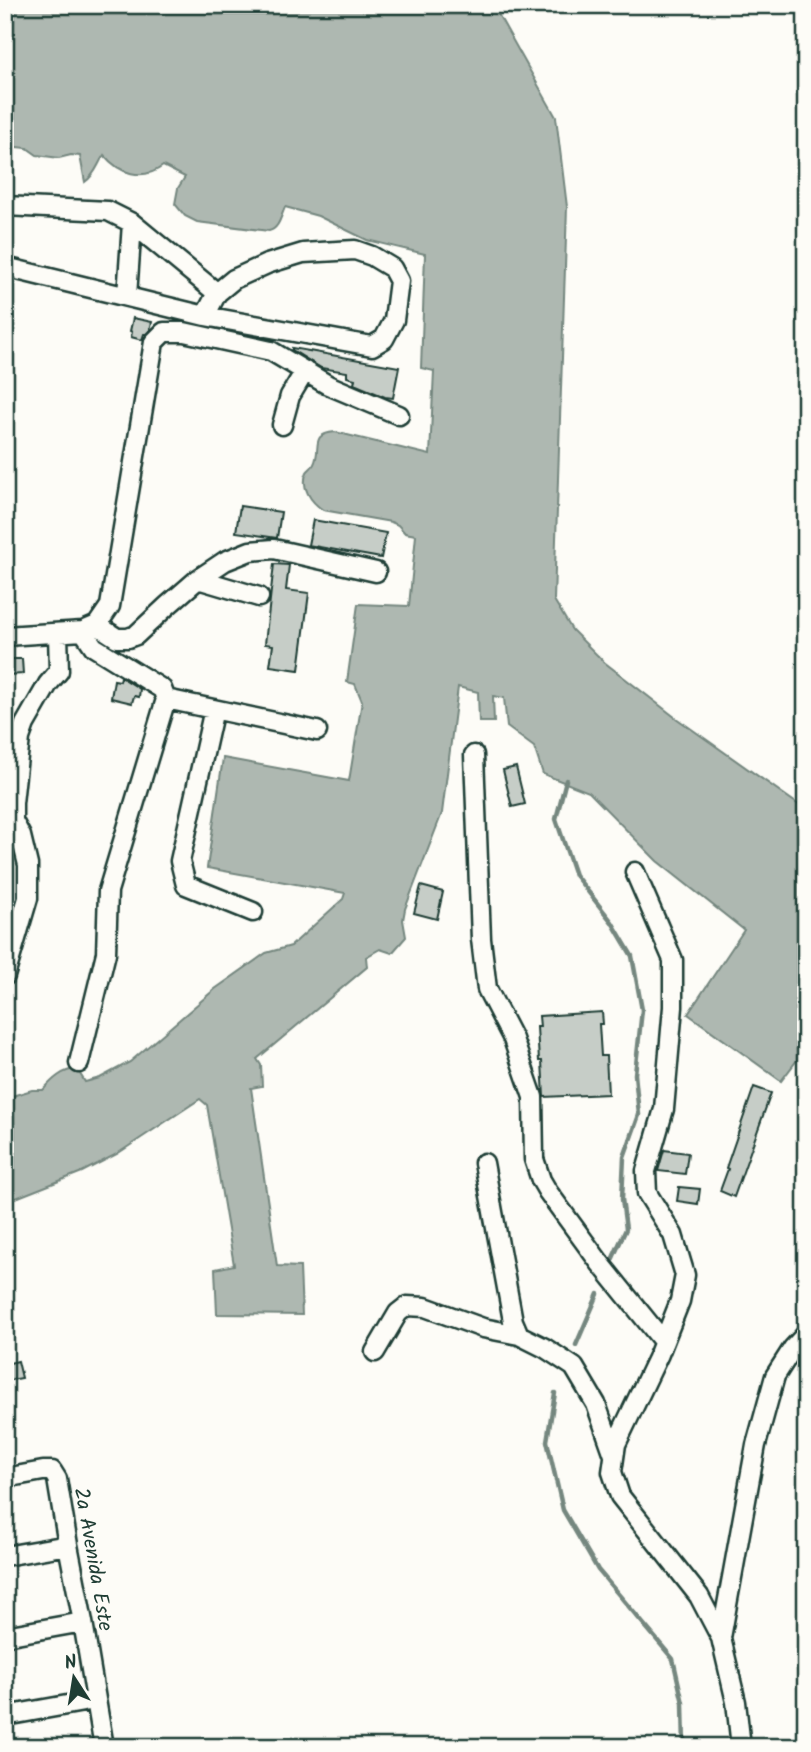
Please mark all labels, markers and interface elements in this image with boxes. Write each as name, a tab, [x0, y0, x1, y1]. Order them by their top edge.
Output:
street label: 2a Avenida Este	[64, 1485, 121, 1634]
north arrow	[38, 1644, 108, 1714]
text: N	[62, 1647, 80, 1679]

